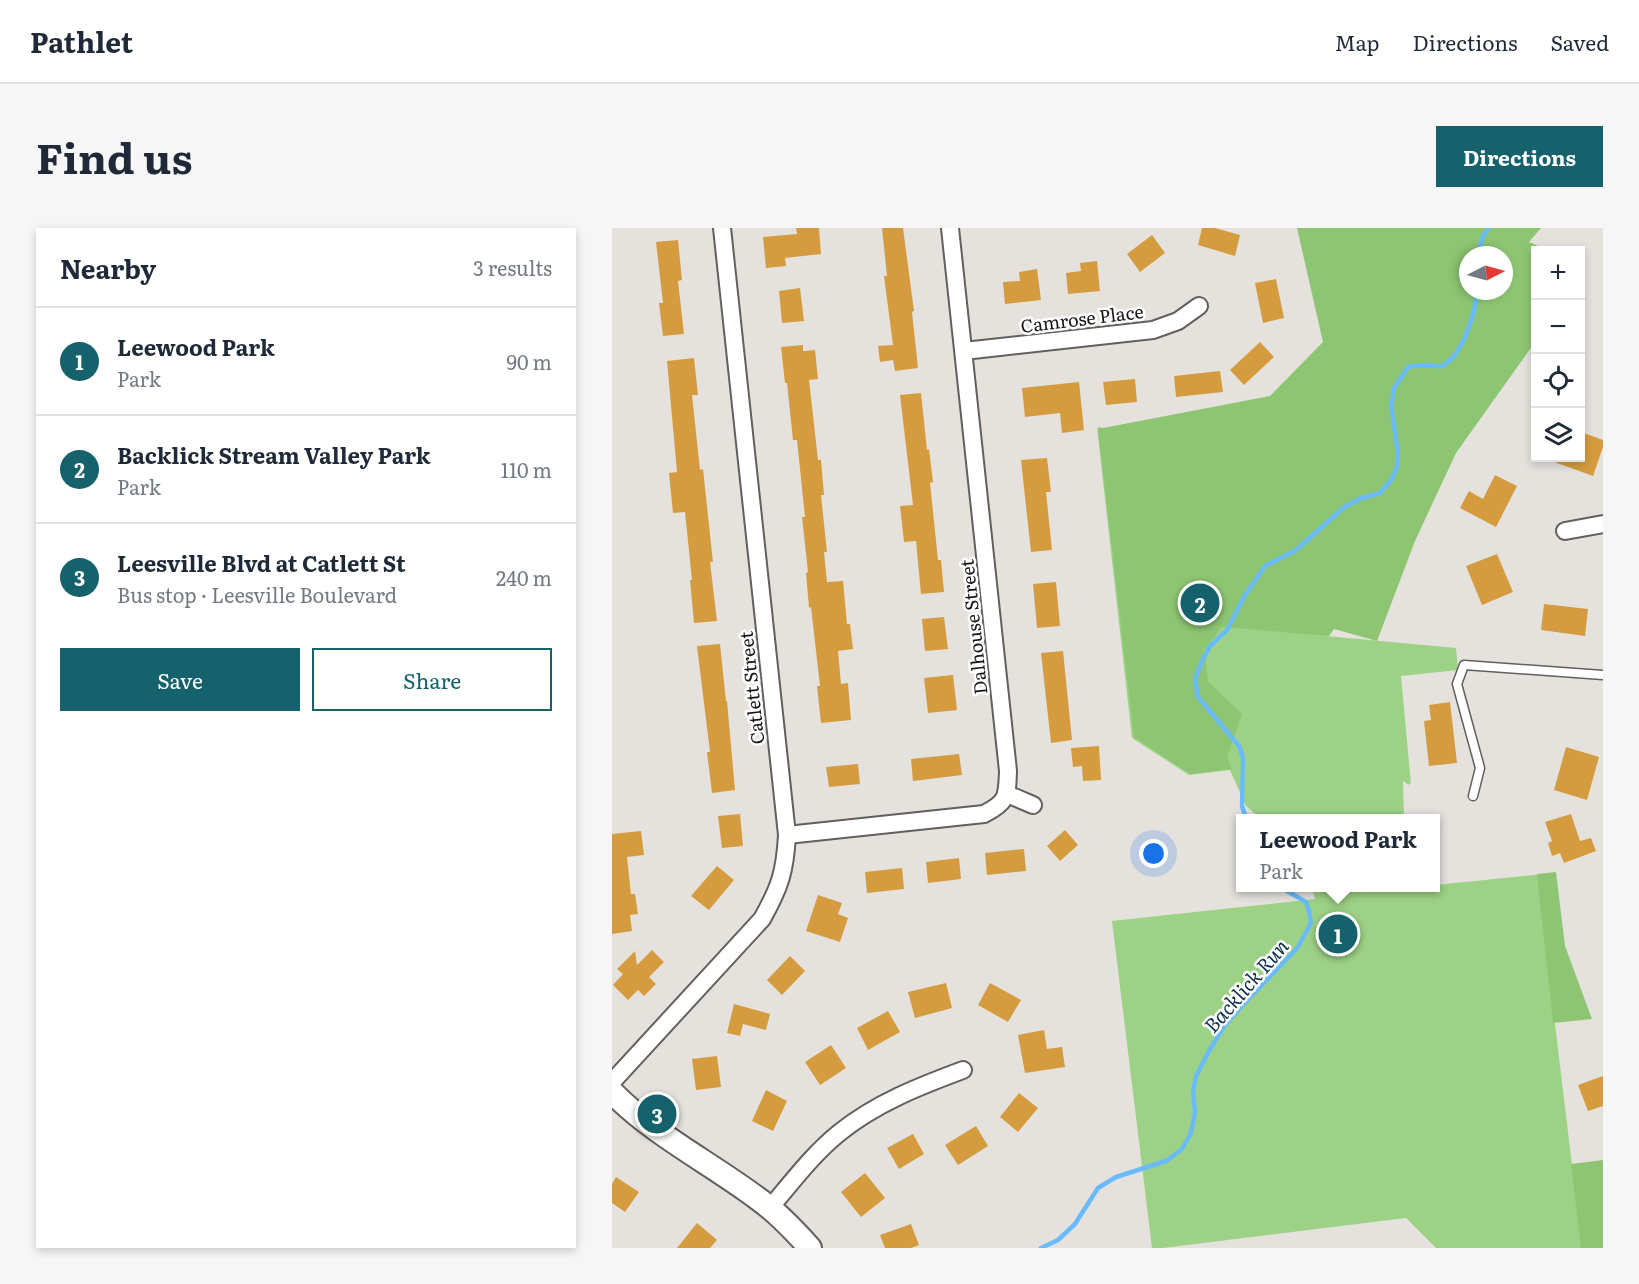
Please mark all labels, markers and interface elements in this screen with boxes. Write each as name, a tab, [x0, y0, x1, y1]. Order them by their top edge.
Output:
text: Pathlet	[30, 20, 133, 62]
text: Map	[1335, 26, 1380, 57]
text: Directions	[1413, 26, 1518, 57]
text: Saved	[1551, 26, 1609, 57]
text: Find us	[36, 125, 193, 187]
button: Directions	[1436, 126, 1603, 187]
north arrow	[1459, 246, 1513, 300]
map controls	[1531, 246, 1585, 462]
button: +	[1531, 246, 1585, 300]
text: Nearby	[60, 248, 156, 287]
text: 3 results	[473, 252, 552, 282]
street label: Camrose Place	[1019, 297, 1145, 339]
button: −	[1531, 300, 1585, 354]
text: Leewood Park	[117, 330, 275, 363]
text: 1	[75, 346, 84, 376]
text: 90 m	[507, 346, 552, 376]
button: locate	[1531, 354, 1585, 408]
text: Park	[117, 363, 161, 393]
button: layers	[1531, 408, 1585, 462]
text: Backlick Stream Valley Park	[117, 438, 431, 471]
text: 2	[74, 454, 85, 484]
text: 110 m	[501, 454, 552, 484]
text: Park	[117, 471, 161, 501]
text: Leesville Blvd at Catlett St	[117, 546, 406, 579]
street label: Dalhouse Street	[952, 557, 994, 696]
text: 3	[74, 562, 85, 592]
text: 240 m	[496, 562, 552, 592]
text: Bus stop · Leesville Boulevard	[117, 579, 397, 609]
pin: 2	[1180, 580, 1220, 626]
street label: Catlett Street	[732, 629, 770, 746]
button: Save	[60, 648, 300, 711]
button: Share	[312, 648, 552, 711]
popup	[1236, 814, 1440, 892]
text: Leewood Park	[1259, 822, 1417, 855]
your location	[1139, 839, 1168, 868]
text: Park	[1259, 855, 1303, 885]
pin: 1	[1318, 912, 1358, 956]
water label: Backlick Run	[1196, 931, 1294, 1039]
pin: 3	[638, 1092, 676, 1136]

